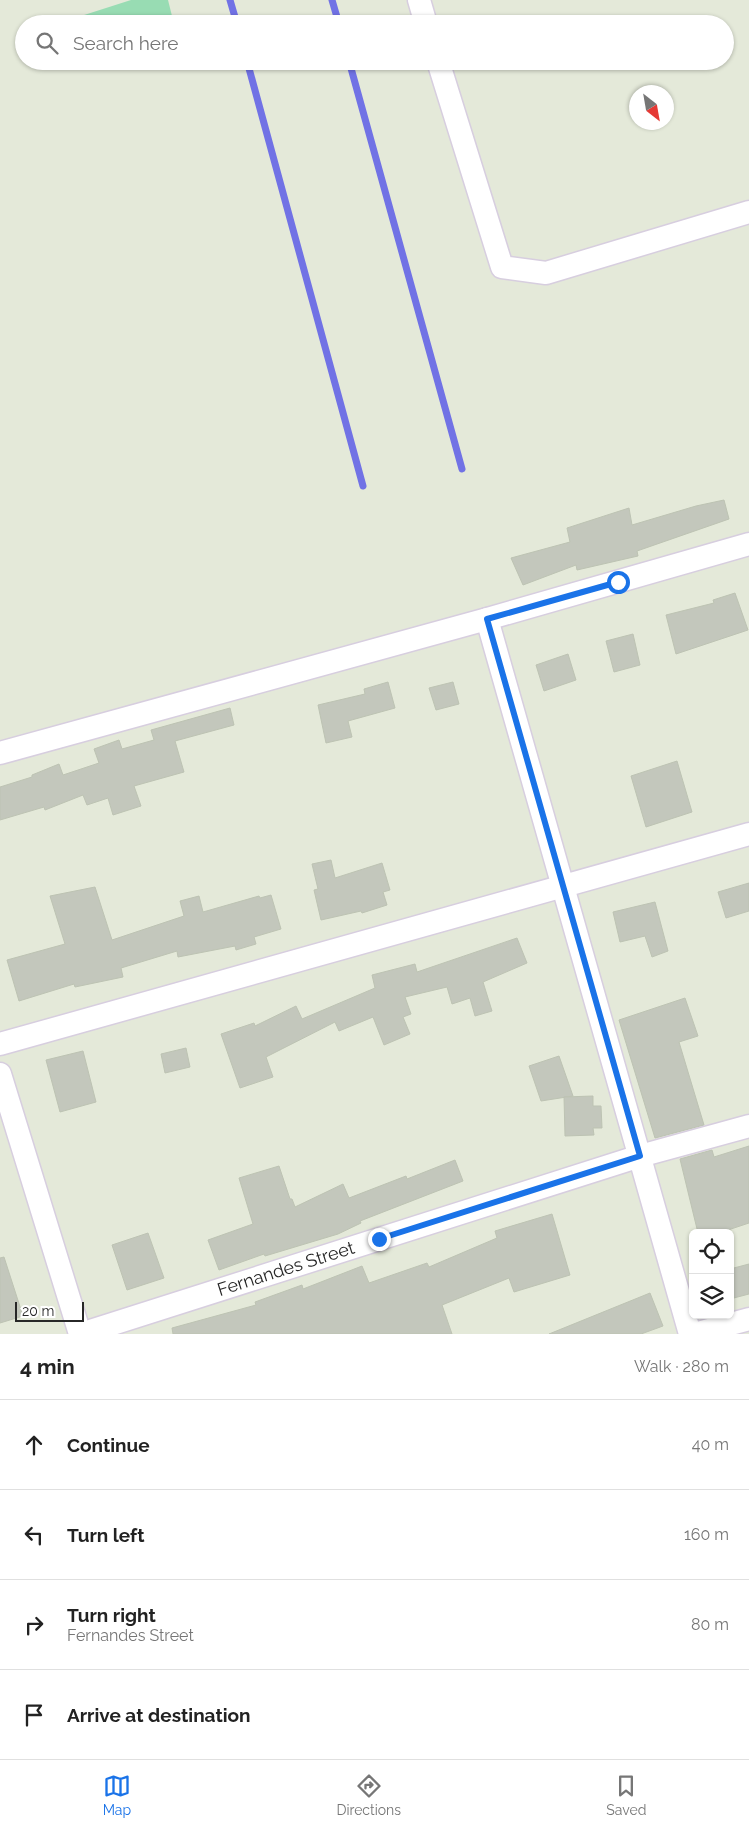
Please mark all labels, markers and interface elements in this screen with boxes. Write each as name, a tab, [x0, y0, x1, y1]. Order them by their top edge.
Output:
search box	[15, 15, 734, 70]
icon: search	[33, 29, 61, 57]
text: Search here	[73, 32, 179, 54]
north arrow	[629, 85, 674, 130]
route start	[607, 571, 630, 594]
route end	[368, 1228, 391, 1251]
map controls	[689, 1229, 734, 1319]
button: locate	[689, 1229, 734, 1274]
street label: Fernandes Street	[215, 1237, 357, 1300]
button: layers	[689, 1274, 734, 1319]
scale bar	[15, 1299, 84, 1322]
text: 20 m	[22, 1303, 54, 1319]
text: 4 min	[20, 1354, 75, 1379]
text: Walk · 280 m	[634, 1357, 729, 1376]
icon: ahead	[20, 1431, 48, 1459]
text: Continue	[67, 1434, 150, 1456]
text: 40 m	[692, 1435, 729, 1454]
icon: left	[20, 1521, 48, 1549]
text: Turn left	[67, 1524, 144, 1546]
text: 160 m	[684, 1525, 729, 1544]
text: Turn right	[67, 1604, 156, 1626]
icon: right	[20, 1611, 48, 1639]
text: 80 m	[691, 1615, 729, 1634]
text: Fernandes Street	[67, 1626, 194, 1645]
icon: arrive	[20, 1701, 48, 1729]
text: Arrive at destination	[67, 1704, 251, 1726]
tab: Map	[103, 1772, 131, 1818]
tab: Directions	[336, 1772, 401, 1818]
tab: Saved	[606, 1772, 646, 1818]

